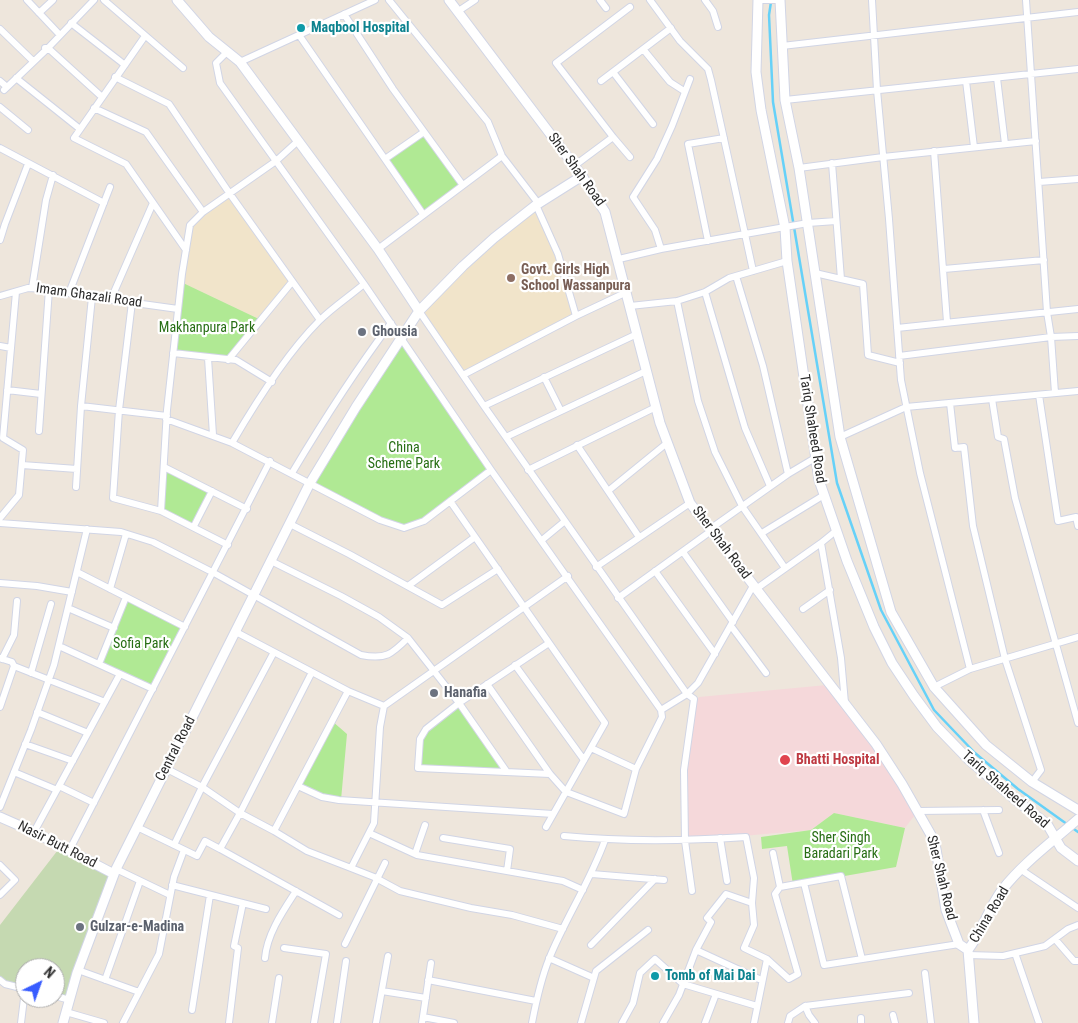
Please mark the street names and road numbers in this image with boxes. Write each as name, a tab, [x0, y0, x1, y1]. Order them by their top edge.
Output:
street label: Sher Shah Road	[544, 130, 608, 210]
street label: Imam Ghazali Road	[35, 280, 143, 312]
street label: Tariq Shaheed Road	[795, 373, 829, 485]
street label: Sher Shah Road	[688, 503, 754, 583]
street label: Central Road	[152, 714, 200, 784]
street label: Tariq Shaheed Road	[958, 748, 1052, 832]
street label: Nasir Butt Road	[15, 818, 99, 872]
street label: Sher Shah Road	[922, 834, 960, 922]
street label: China Road	[967, 884, 1013, 946]

